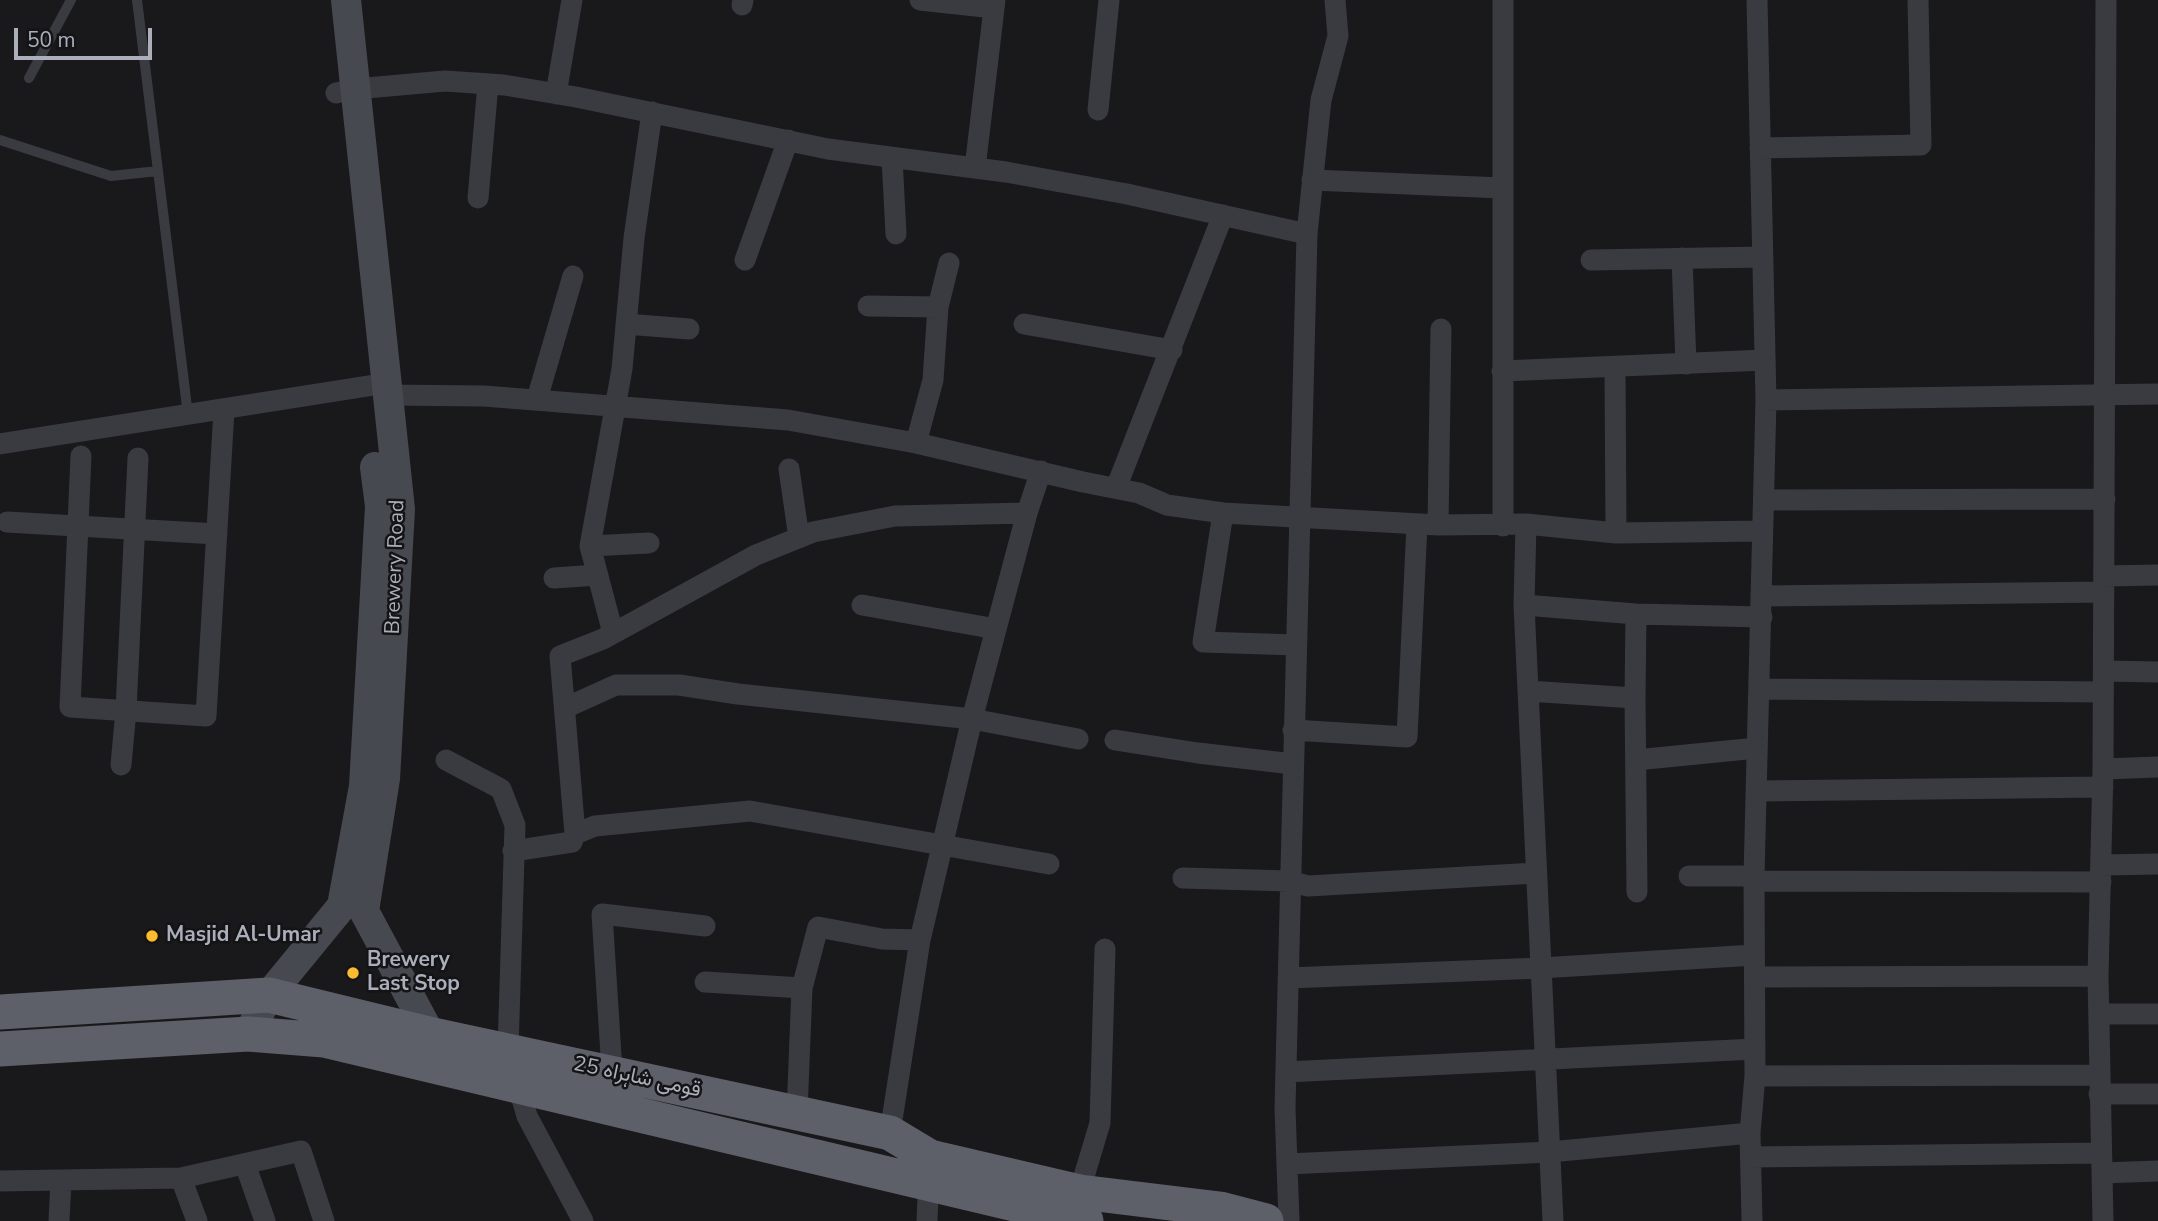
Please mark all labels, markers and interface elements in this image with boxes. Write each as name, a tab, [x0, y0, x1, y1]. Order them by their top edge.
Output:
scale bar	[18, 14, 156, 58]
text: 50 m	[27, 26, 76, 54]
street label: Brewery Road	[381, 499, 411, 635]
place label: Masjid Al-Umar	[166, 923, 320, 949]
marker: Masjid Al-Umar	[144, 928, 160, 944]
place label: Brewery Last Stop	[367, 948, 460, 998]
marker: Brewery Last Stop	[345, 965, 361, 981]
street label: قومی شاہراہ 25	[571, 1052, 703, 1104]

